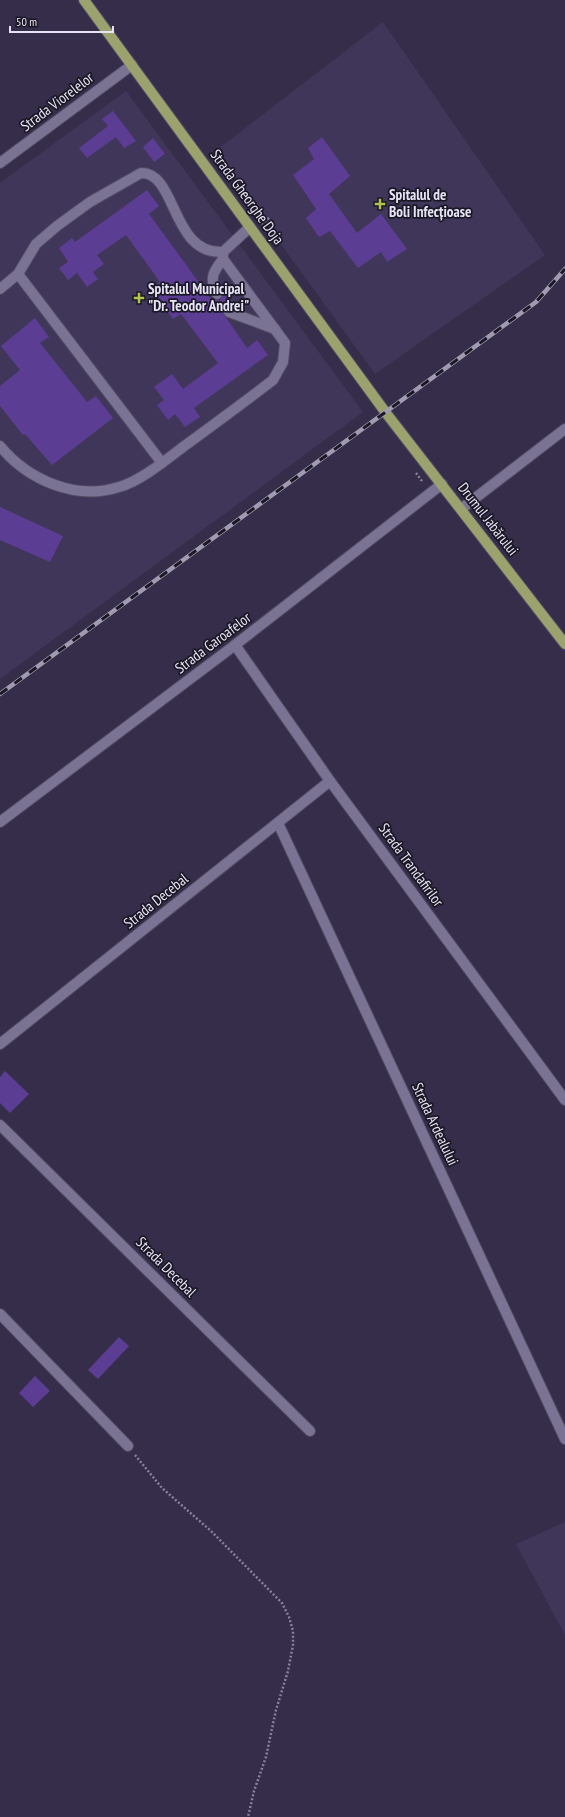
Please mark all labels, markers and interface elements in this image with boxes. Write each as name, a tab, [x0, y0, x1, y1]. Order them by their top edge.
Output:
scale bar	[10, 8, 113, 34]
text: 50 m	[16, 14, 37, 29]
street label: Strada Viorelelor	[16, 67, 98, 135]
street label: Strada Gheorghe Doja	[207, 145, 288, 248]
place label: Spitalul de Boli Infecțioase	[389, 185, 471, 221]
marker: Spitalul de Boli Infecțioase	[374, 198, 386, 210]
place label: Spitalul Municipal "Dr. Teodor Andrei"	[148, 279, 249, 315]
marker: Spitalul Municipal "Dr. Teodor Andrei"	[133, 292, 145, 304]
street label: Drumul Jabărului	[454, 478, 523, 559]
street label: Strada Garoafelor	[171, 607, 255, 677]
street label: Strada Trandafirilor	[375, 819, 449, 911]
street label: Strada Decebal	[120, 869, 192, 932]
street label: Strada Ardealului	[408, 1079, 463, 1168]
street label: Strada Decebal	[132, 1233, 201, 1301]

